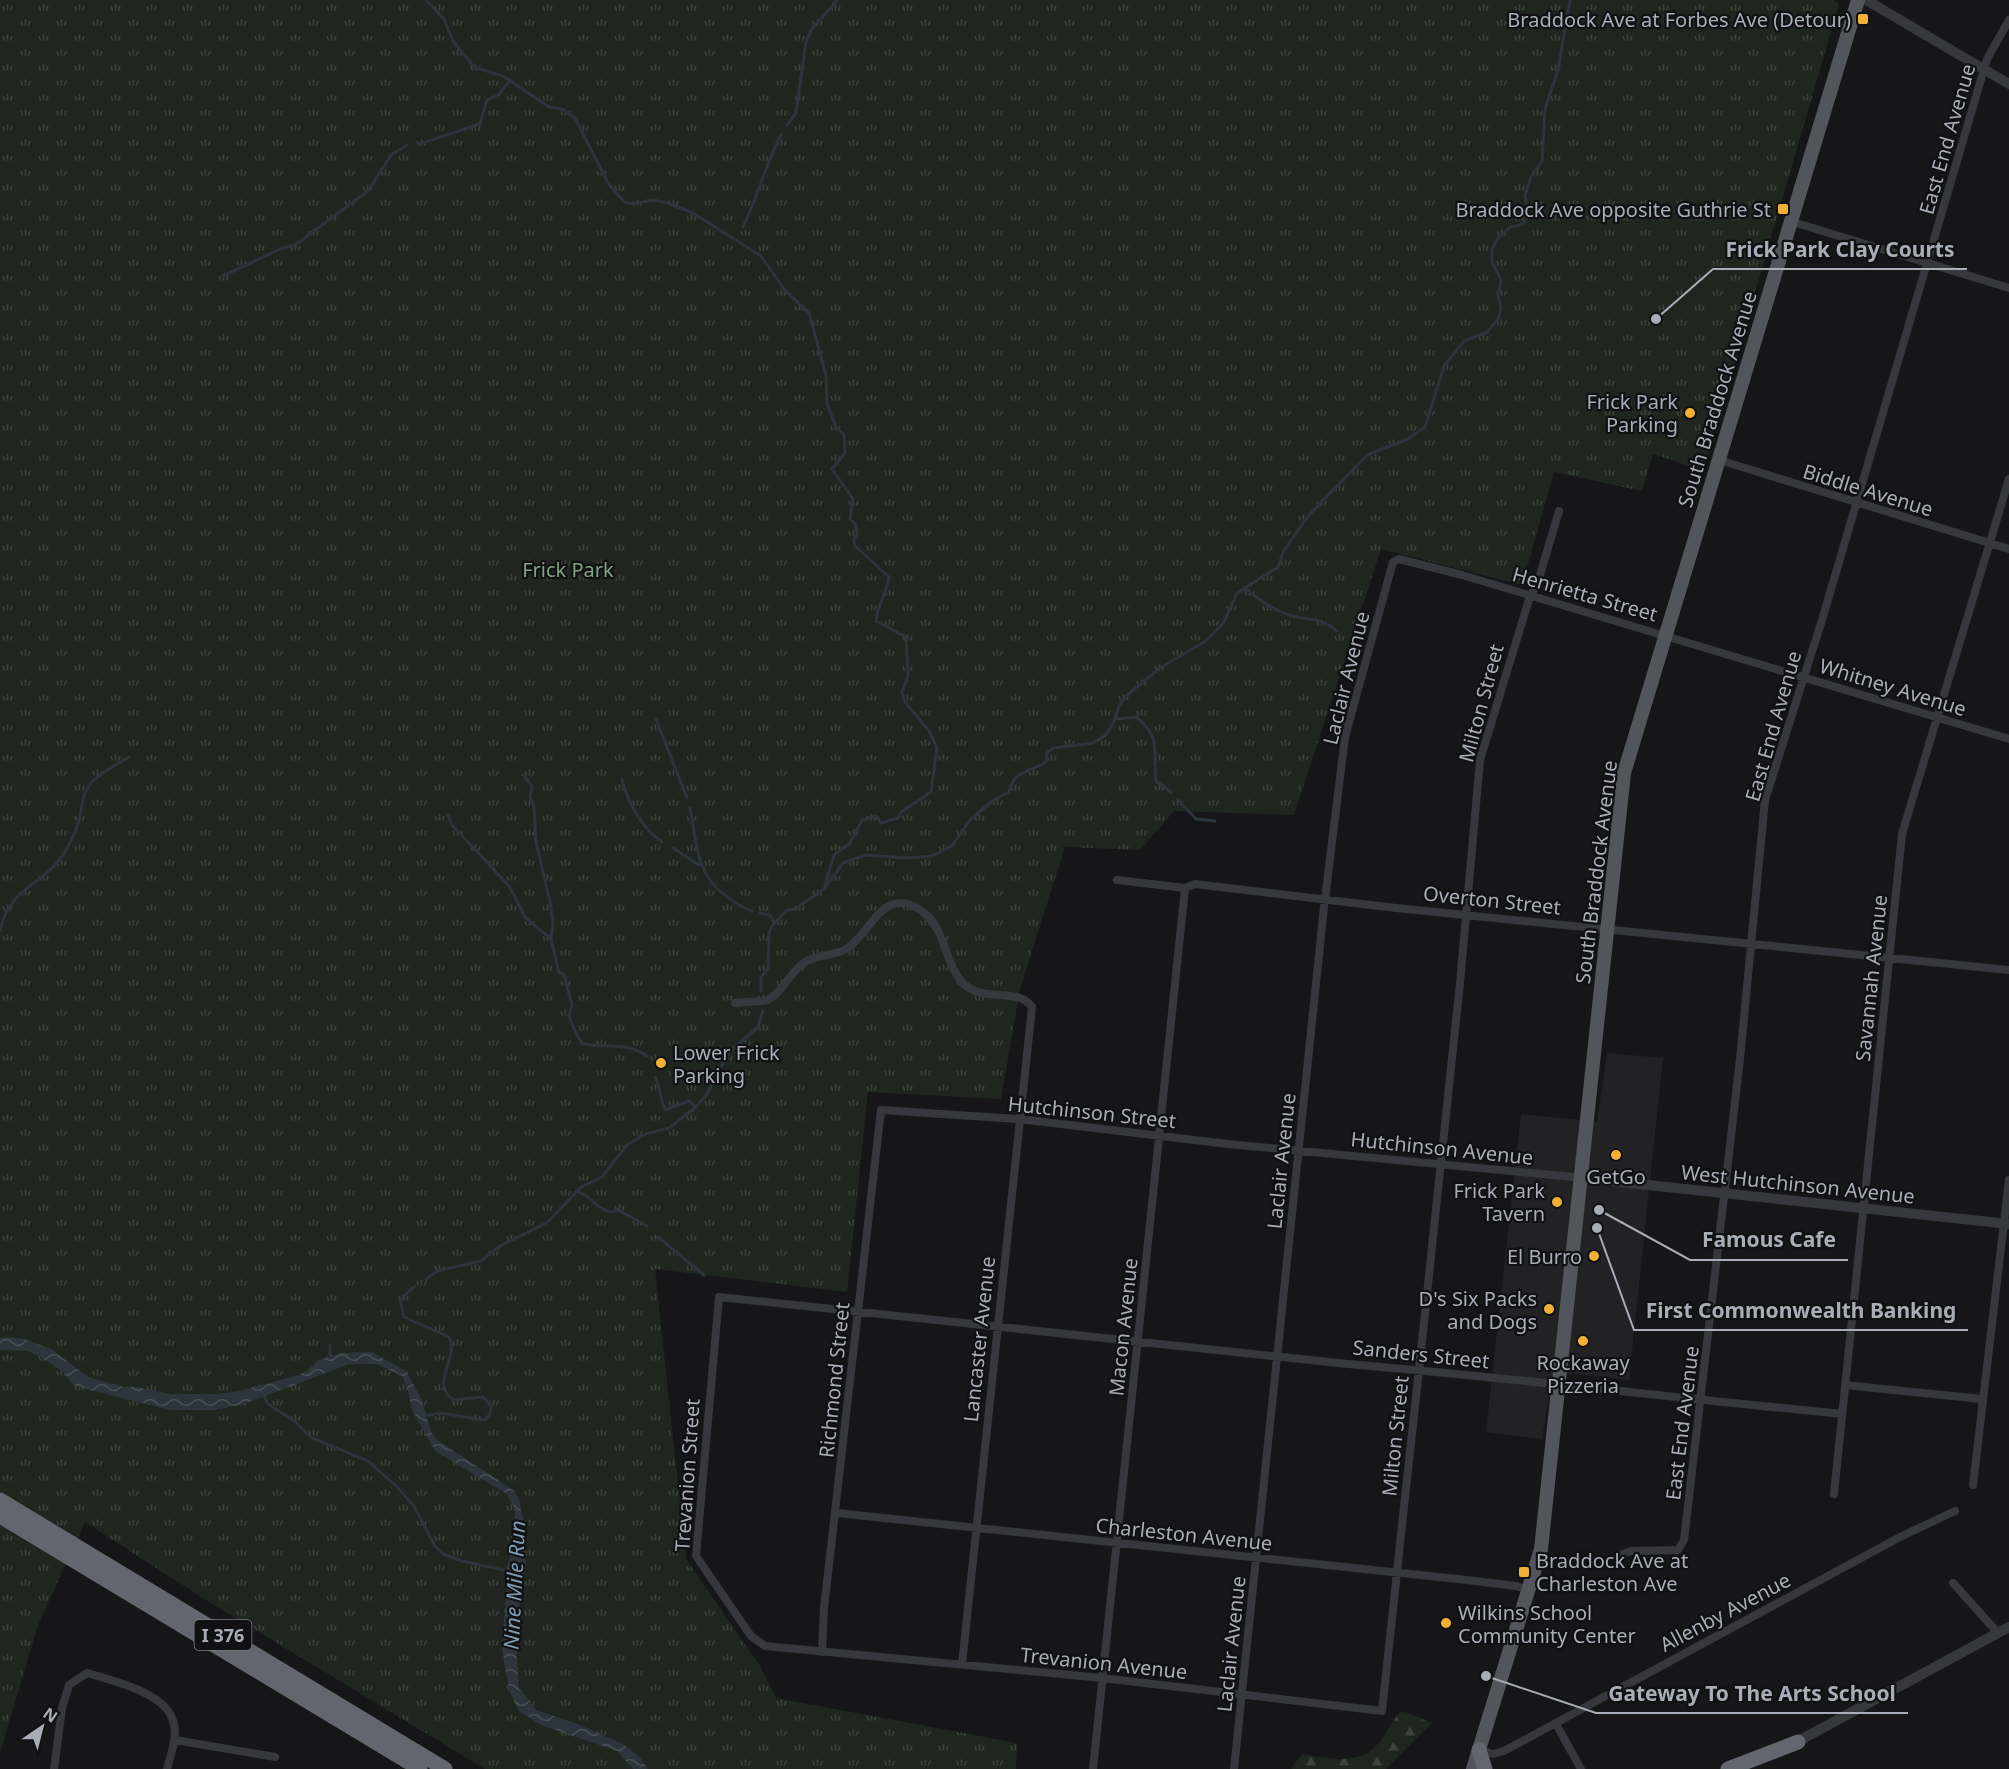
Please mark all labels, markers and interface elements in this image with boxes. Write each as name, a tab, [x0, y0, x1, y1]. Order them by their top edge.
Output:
place label: Braddock Ave at Forbes Ave (Detour)	[1507, 6, 1851, 33]
marker: Braddock Ave at Forbes Ave (Detour)	[1856, 12, 1870, 26]
street label: East End Avenue	[1913, 61, 1981, 217]
place label: Braddock Ave opposite Guthrie St	[1455, 196, 1771, 223]
marker: Braddock Ave opposite Guthrie St	[1776, 202, 1790, 216]
callout: Frick Park Clay Courts	[1713, 230, 1967, 269]
text: Frick Park Clay Courts	[1725, 235, 1955, 263]
street label: South Braddock Avenue	[1671, 288, 1763, 510]
place label: Frick Park Parking	[1586, 388, 1678, 438]
marker: Frick Park Parking	[1683, 406, 1697, 420]
street label: Biddle Avenue	[1800, 457, 1936, 523]
park label: Frick Park	[522, 556, 614, 583]
street label: Henrietta Street	[1509, 560, 1661, 628]
street label: Laclair Avenue	[1316, 608, 1376, 748]
street label: Milton Street	[1452, 641, 1510, 765]
street label: East End Avenue	[1739, 648, 1807, 804]
street label: Whitney Avenue	[1816, 652, 1970, 722]
street label: South Braddock Avenue	[1569, 759, 1623, 985]
street label: Overton Street	[1422, 879, 1562, 921]
street label: Savannah Avenue	[1849, 893, 1893, 1063]
place label: Lower Frick Parking	[673, 1039, 780, 1089]
marker: Lower Frick Parking	[654, 1056, 668, 1070]
street label: Hutchinson Street	[1007, 1090, 1177, 1134]
street label: Laclair Avenue	[1260, 1092, 1302, 1230]
street label: Hutchinson Avenue	[1349, 1125, 1535, 1171]
marker: GetGo	[1609, 1148, 1623, 1162]
street label: West Hutchinson Avenue	[1680, 1158, 1916, 1210]
place label: GetGo	[1586, 1163, 1646, 1190]
place label: Frick Park Tavern	[1453, 1177, 1545, 1227]
marker: Frick Park Tavern	[1550, 1195, 1564, 1209]
callout: Famous Cafe	[1690, 1221, 1848, 1260]
text: Famous Cafe	[1702, 1225, 1836, 1253]
place label: El Burro	[1507, 1243, 1582, 1270]
marker: El Burro	[1587, 1249, 1601, 1263]
street label: Lancaster Avenue	[957, 1255, 1001, 1423]
street label: Macon Avenue	[1102, 1257, 1144, 1397]
place label: D's Six Packs and Dogs	[1419, 1285, 1537, 1335]
callout: First Commonwealth Banking	[1634, 1291, 1968, 1330]
text: First Commonwealth Banking	[1646, 1296, 1956, 1324]
street label: Richmond Street	[812, 1301, 856, 1459]
marker: D's Six Packs and Dogs	[1542, 1302, 1556, 1316]
street label: Sanders Street	[1351, 1333, 1491, 1375]
marker: Rockaway Pizzeria	[1576, 1334, 1590, 1348]
street label: East End Avenue	[1659, 1344, 1705, 1502]
place label: Rockaway Pizzeria	[1536, 1349, 1630, 1399]
street label: Milton Street	[1375, 1374, 1415, 1498]
street label: Trevanion Street	[668, 1398, 706, 1552]
street label: Charleston Avenue	[1094, 1511, 1274, 1557]
water label: Nine Mile Run	[497, 1520, 531, 1650]
place label: Braddock Ave at Charleston Ave	[1536, 1547, 1688, 1597]
marker: Braddock Ave at Charleston Ave	[1517, 1565, 1531, 1579]
street label: Allenby Avenue	[1655, 1566, 1795, 1658]
street label: Laclair Avenue	[1210, 1575, 1252, 1713]
place label: Wilkins School Community Center	[1458, 1599, 1636, 1649]
marker: Wilkins School Community Center	[1439, 1616, 1453, 1630]
road number: I 376	[194, 1620, 252, 1650]
street label: Trevanion Avenue	[1019, 1641, 1189, 1685]
callout: Gateway To The Arts School	[1596, 1674, 1908, 1713]
text: Gateway To The Arts School	[1608, 1679, 1896, 1707]
north arrow	[12, 1697, 72, 1757]
text: N	[39, 1702, 62, 1727]

